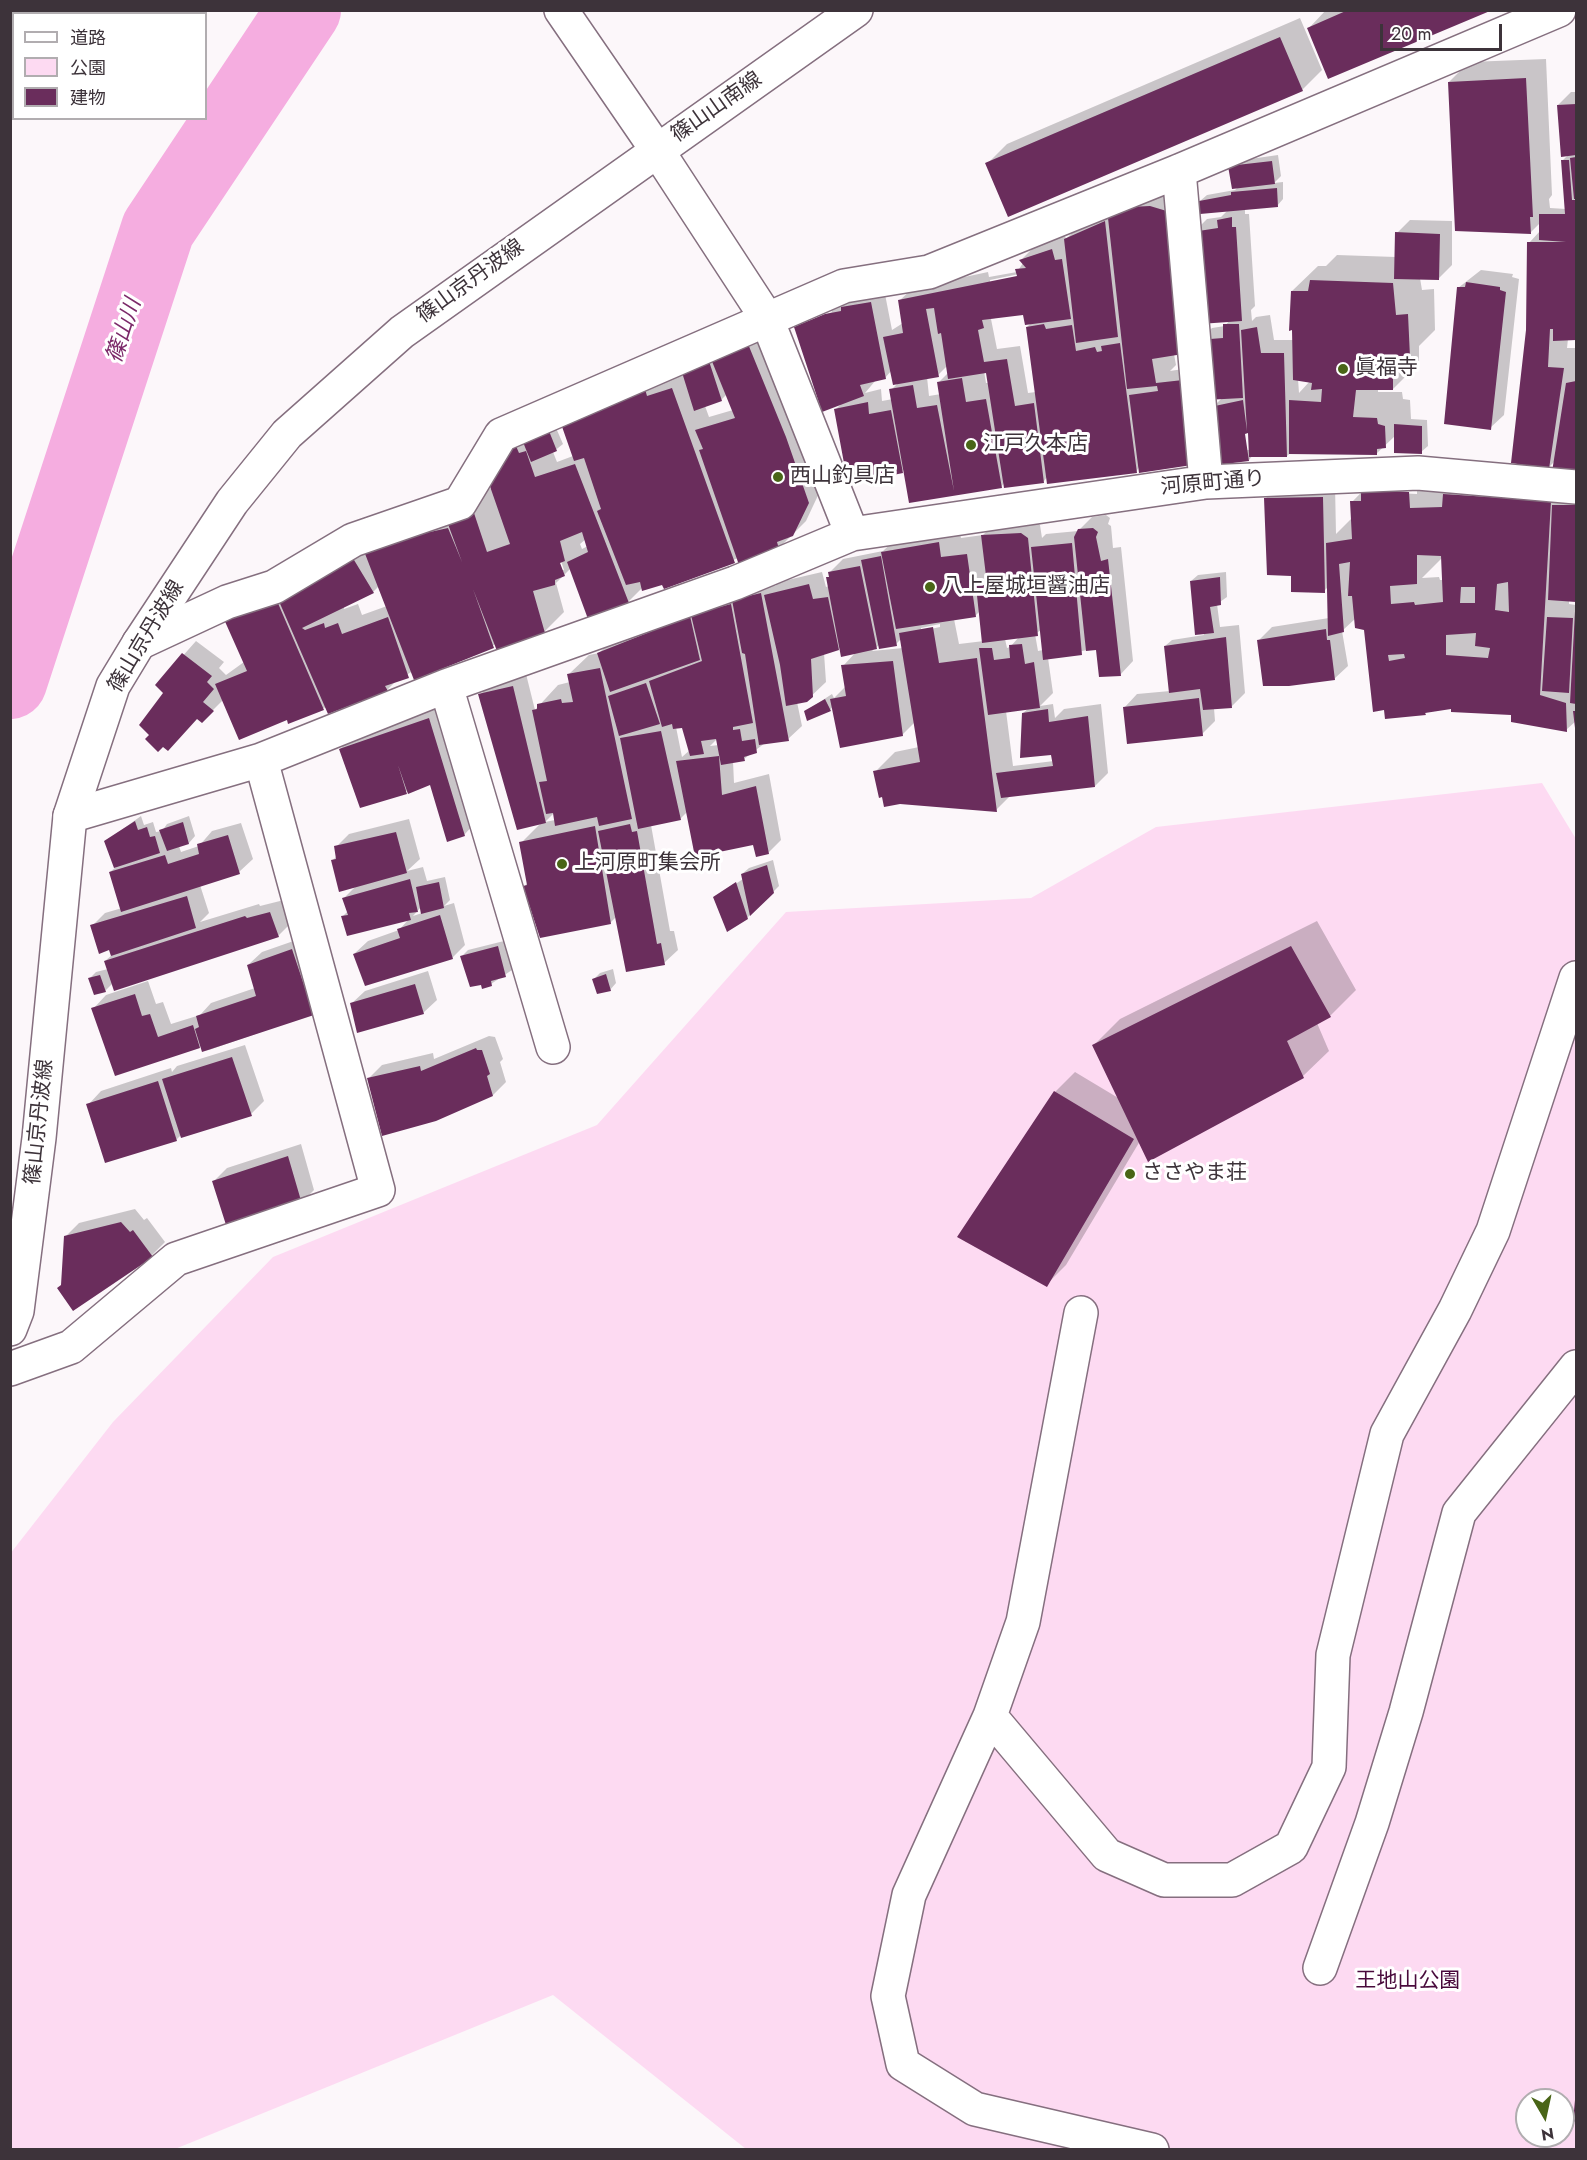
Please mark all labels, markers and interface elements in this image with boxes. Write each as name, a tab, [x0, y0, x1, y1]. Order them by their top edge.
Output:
legend	[12, 12, 207, 120]
scale bar	[1383, 12, 1504, 50]
text: 20 m	[1391, 21, 1431, 47]
text: 道路	[70, 25, 106, 51]
text: 公園	[70, 55, 106, 81]
street label: 篠山山南線	[667, 68, 767, 148]
text: 建物	[70, 85, 106, 111]
street label: 篠山京丹波線	[413, 235, 529, 329]
water label: 篠山川	[102, 296, 148, 366]
place label: 眞福寺	[1355, 356, 1418, 382]
marker: 眞福寺	[1336, 362, 1350, 376]
place label: 江戸久本店	[983, 432, 1088, 458]
marker: 江戸久本店	[964, 438, 978, 452]
place label: 西山釣具店	[790, 464, 895, 490]
street label: 河原町通り	[1160, 467, 1266, 501]
marker: 西山釣具店	[771, 470, 785, 484]
place label: 八上屋城垣醤油店	[942, 574, 1110, 600]
street label: 篠山京丹波線	[104, 577, 190, 697]
marker: 八上屋城垣醤油店	[923, 580, 937, 594]
place label: 上河原町集会所	[574, 851, 721, 877]
marker: 上河原町集会所	[555, 857, 569, 871]
street label: 篠山京丹波線	[21, 1058, 59, 1186]
place label: ささやま荘	[1142, 1161, 1247, 1187]
marker: ささやま荘	[1123, 1167, 1137, 1181]
park label: 王地山公園	[1356, 1969, 1460, 1995]
north arrow	[1515, 2088, 1575, 2148]
text: N	[1540, 2122, 1556, 2147]

